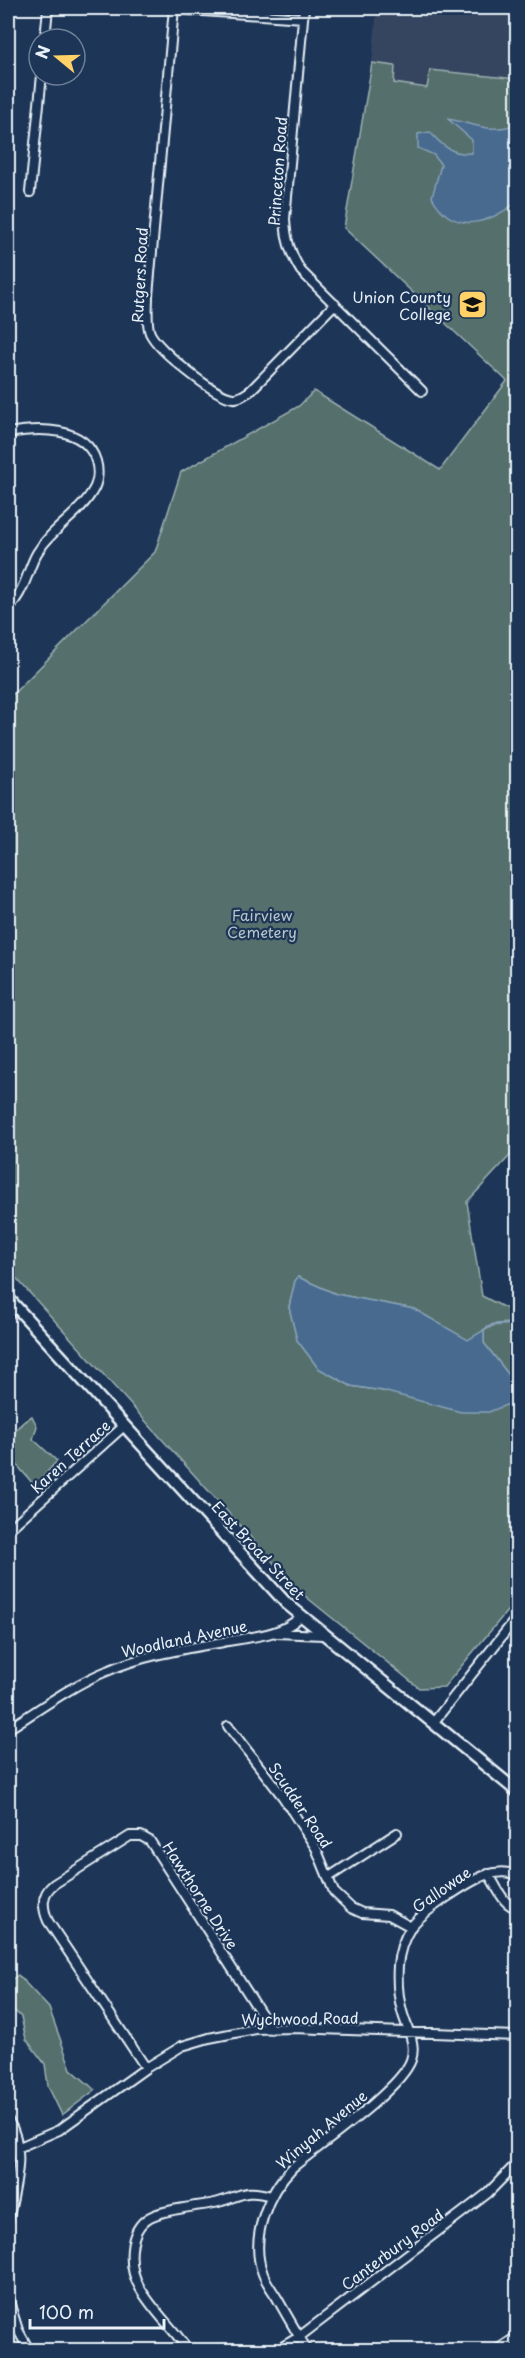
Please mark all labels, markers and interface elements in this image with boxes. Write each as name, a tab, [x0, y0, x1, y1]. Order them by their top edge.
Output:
north arrow	[27, 27, 87, 87]
text: N	[28, 42, 55, 62]
street label: Princeton Road	[262, 116, 292, 226]
street label: Rutgers Road	[125, 227, 153, 323]
place label: Union County College	[352, 285, 451, 325]
school or university icon: Union County College	[456, 289, 488, 321]
park label: Fairview Cemetery	[227, 903, 297, 943]
street label: Karen Terrace	[25, 1414, 115, 1498]
street label: East Broad Street	[207, 1495, 311, 1605]
street label: Woodland Avenue	[119, 1613, 249, 1663]
street label: Scudder Road	[264, 1757, 338, 1853]
street label: Hawthorne Drive	[157, 1837, 245, 1953]
street label: Gallowae	[407, 1860, 475, 1918]
street label: Wychwood Road	[241, 2005, 359, 2031]
street label: Winyah Avenue	[270, 2084, 372, 2174]
street label: Canterbury Road	[336, 2203, 448, 2295]
scale bar	[30, 2292, 164, 2330]
text: 100 m	[39, 2298, 94, 2325]

